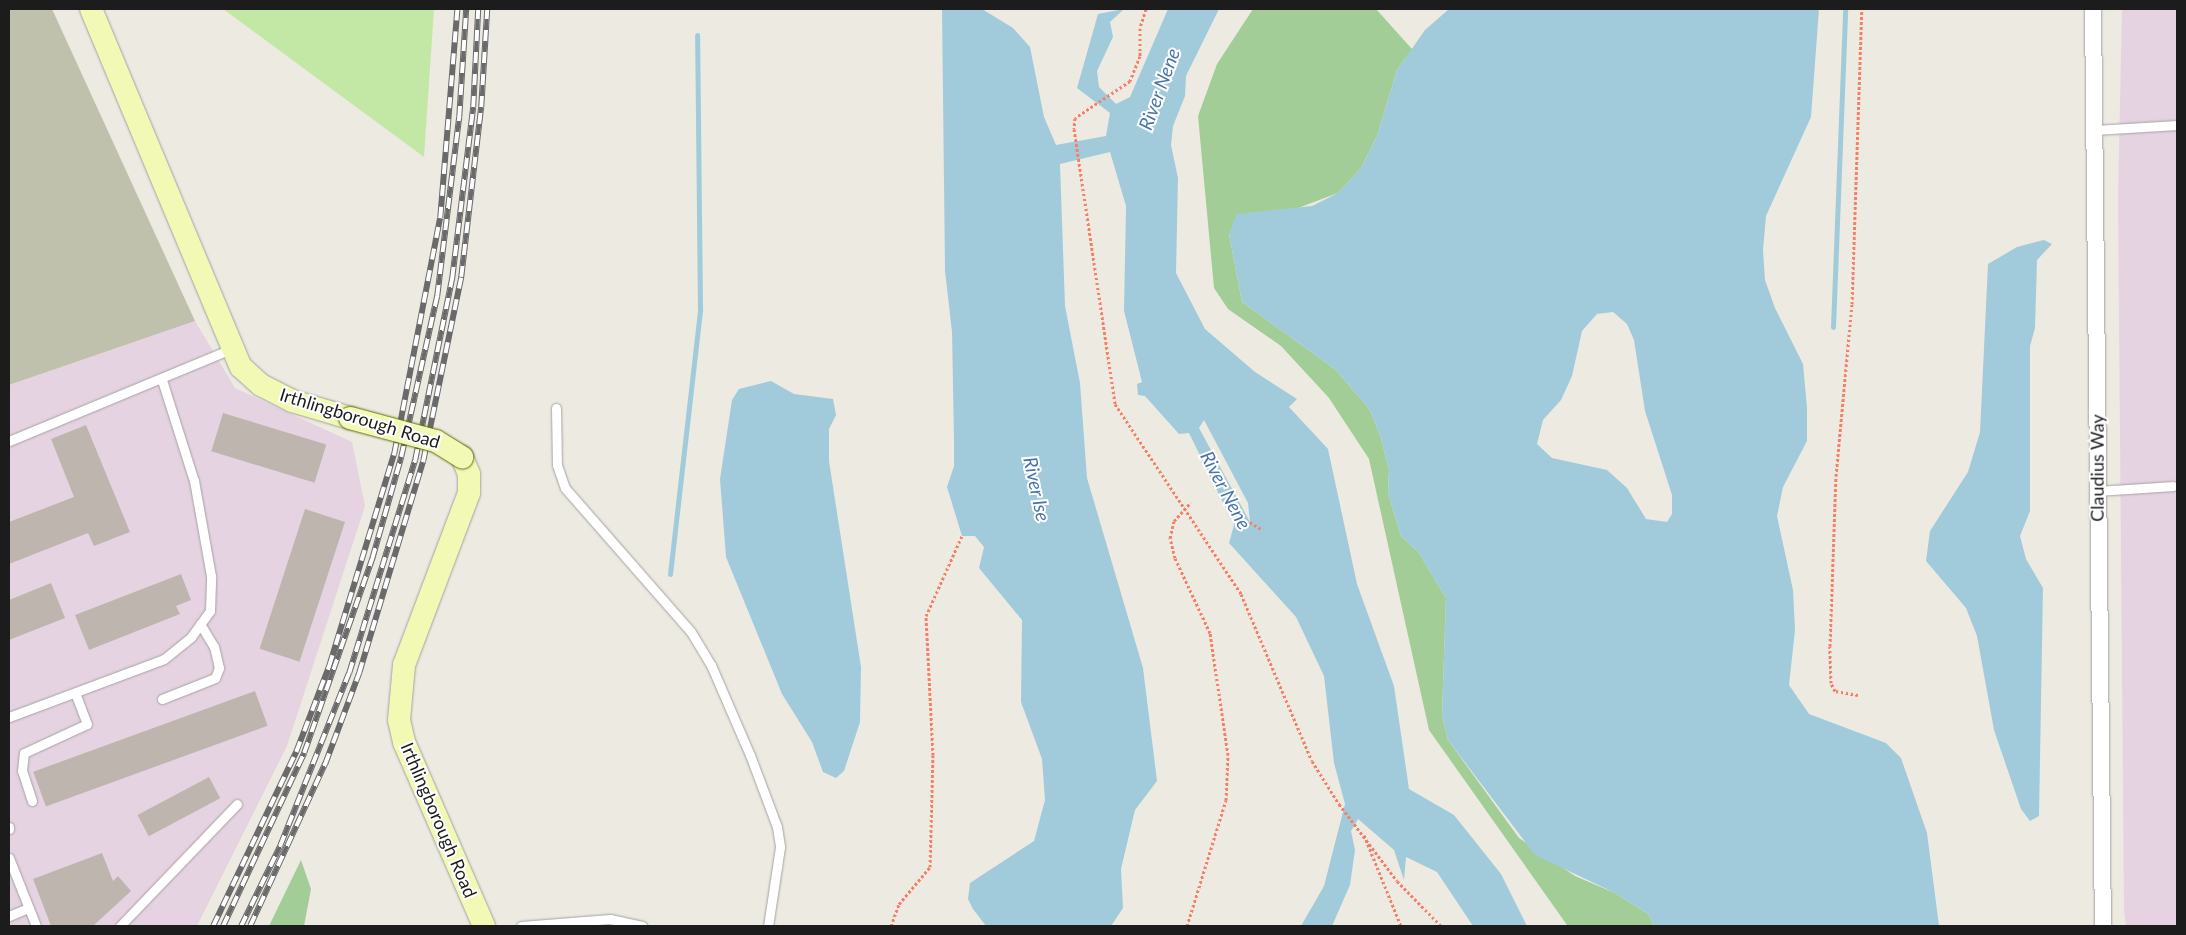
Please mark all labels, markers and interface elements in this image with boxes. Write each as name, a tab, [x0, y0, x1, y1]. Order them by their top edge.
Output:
water label: River Nene	[1134, 45, 1184, 133]
street label: Irthlingborough Road	[277, 383, 443, 453]
street label: Claudius Way	[2086, 414, 2108, 522]
water label: River Nene	[1196, 447, 1256, 533]
water label: River Ise	[1019, 454, 1055, 524]
street label: Irthlingborough Road	[397, 739, 481, 901]

